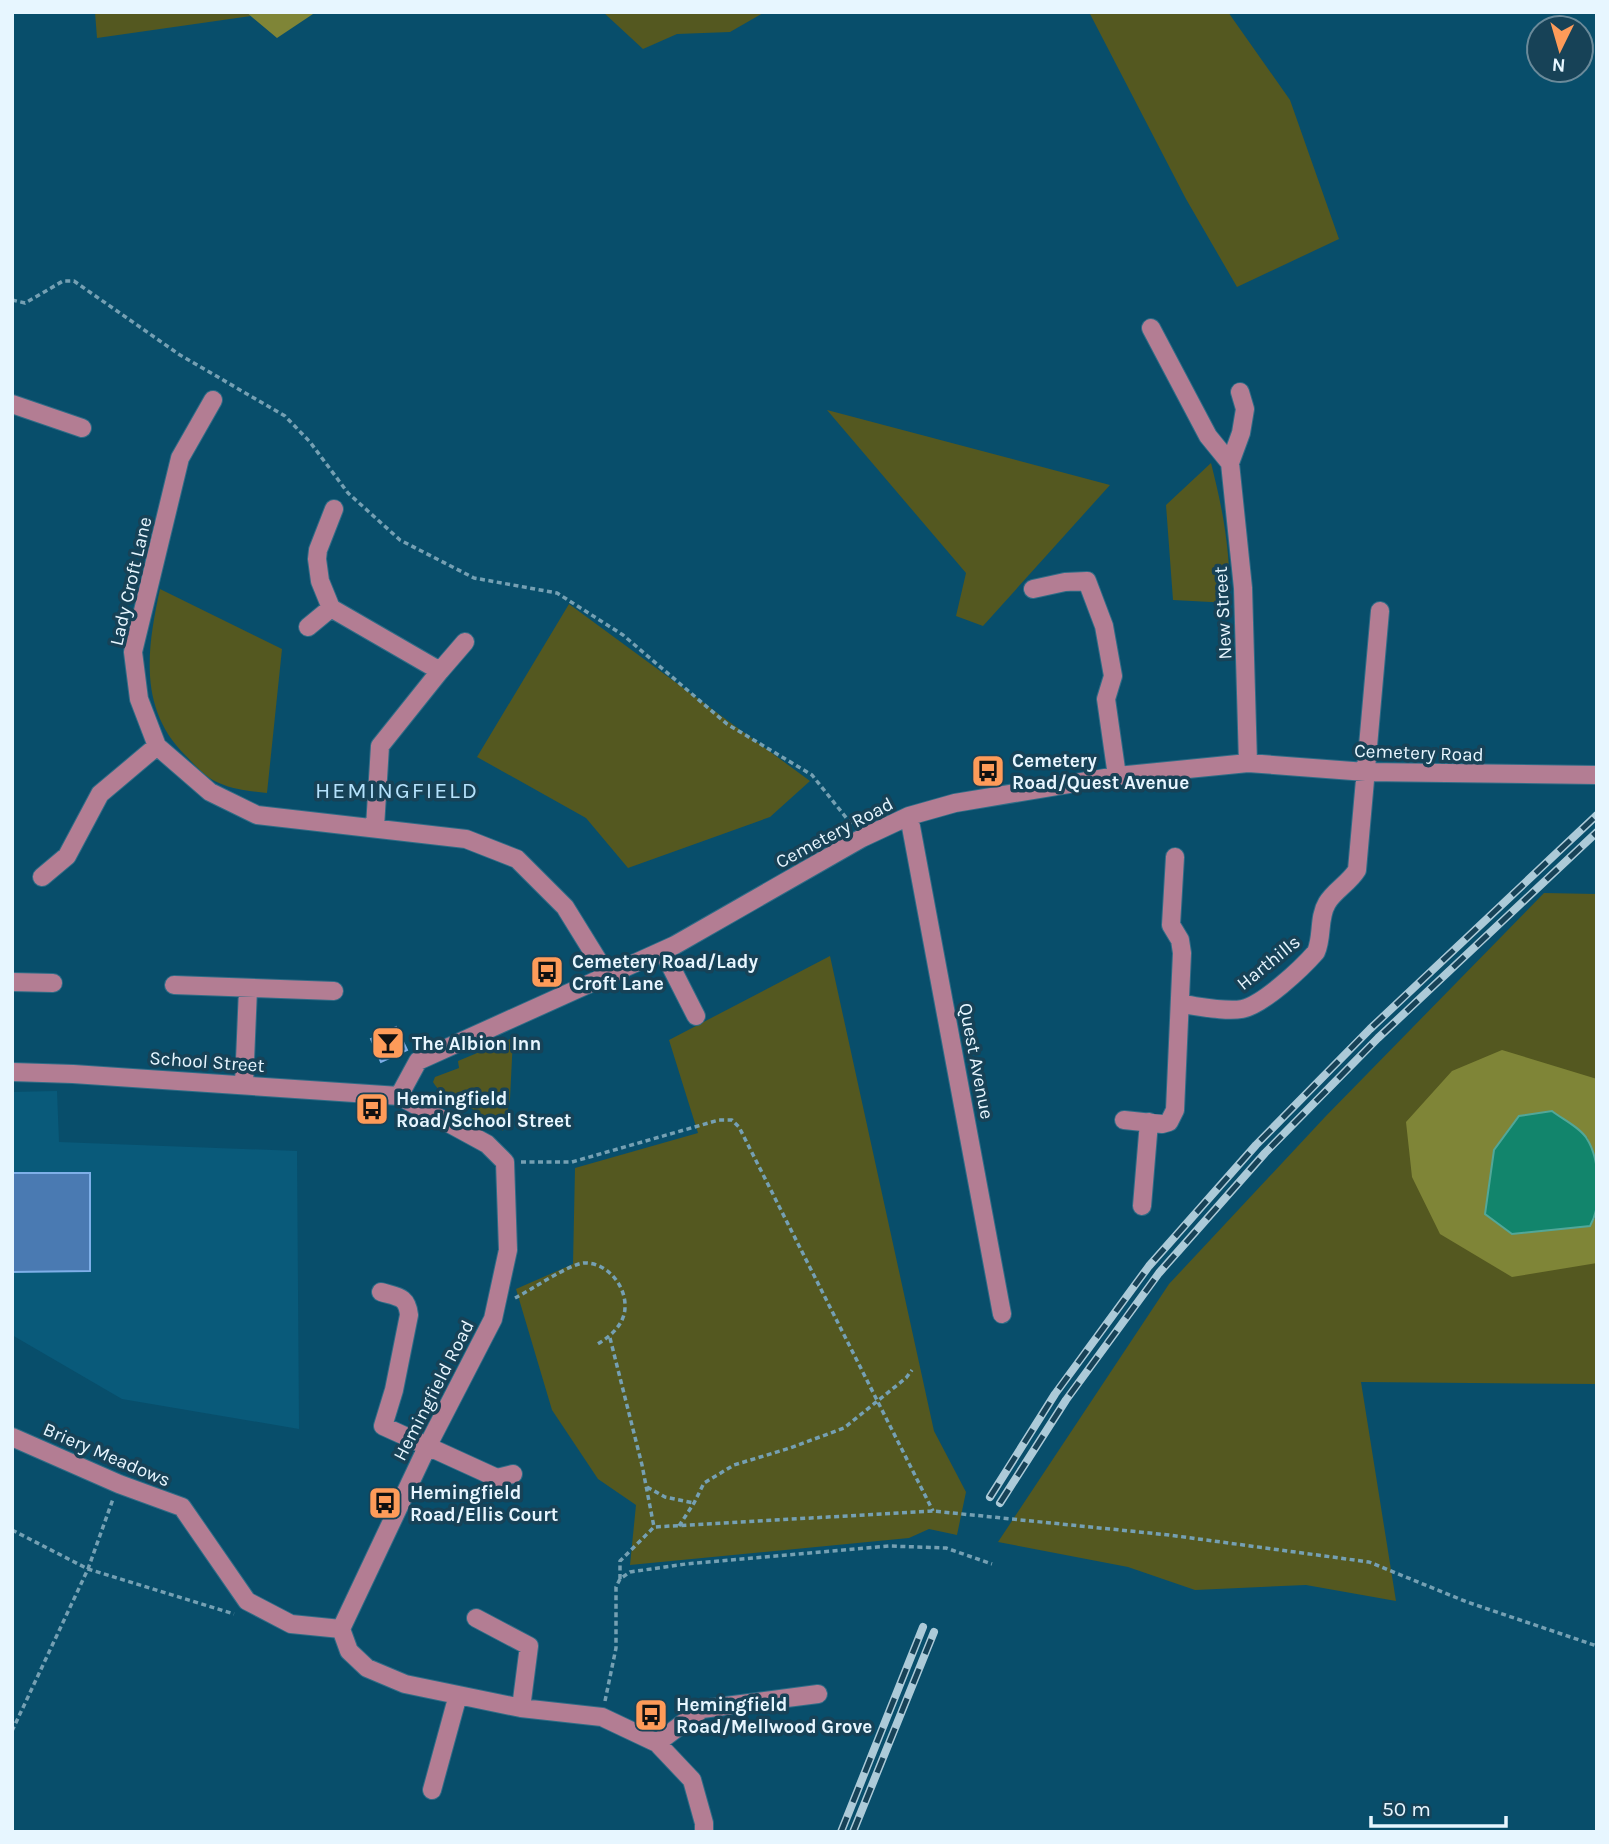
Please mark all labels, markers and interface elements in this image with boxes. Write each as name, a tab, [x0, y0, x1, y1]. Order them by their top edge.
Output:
north arrow	[1525, 14, 1595, 84]
text: N	[1551, 53, 1566, 76]
street label: Lady Croft Lane	[105, 515, 156, 648]
street label: New Street	[1210, 566, 1236, 660]
street label: Cemetery Road	[1354, 740, 1484, 766]
place label: Cemetery Road/Quest Avenue	[1012, 750, 1189, 794]
bus stop icon: Cemetery Road/Quest Avenue	[969, 752, 1007, 790]
district label: HEMINGFIELD	[315, 777, 479, 804]
street label: Cemetery Road	[772, 793, 897, 873]
street label: Harthills	[1233, 931, 1305, 995]
place label: Cemetery Road/Lady Croft Lane	[572, 951, 758, 995]
bus stop icon: Cemetery Road/Lady Croft Lane	[528, 953, 566, 991]
street label: Quest Avenue	[954, 1001, 998, 1121]
bar icon: The Albion Inn	[369, 1024, 407, 1062]
place label: The Albion Inn	[412, 1033, 541, 1055]
street label: School Street	[149, 1047, 265, 1077]
place label: Hemingfield Road/School Street	[396, 1088, 572, 1132]
bus stop icon: Hemingfield Road/School Street	[353, 1090, 391, 1128]
street label: Hemingfield Road	[389, 1316, 479, 1464]
street label: Briery Meadows	[40, 1418, 174, 1492]
place label: Hemingfield Road/Ellis Court	[410, 1482, 558, 1526]
bus stop icon: Hemingfield Road/Ellis Court	[366, 1484, 404, 1522]
place label: Hemingfield Road/Mellwood Grove	[676, 1694, 872, 1738]
bus stop icon: Hemingfield Road/Mellwood Grove	[632, 1696, 670, 1734]
scale bar	[1371, 1784, 1506, 1828]
text: 50 m	[1382, 1797, 1431, 1821]

